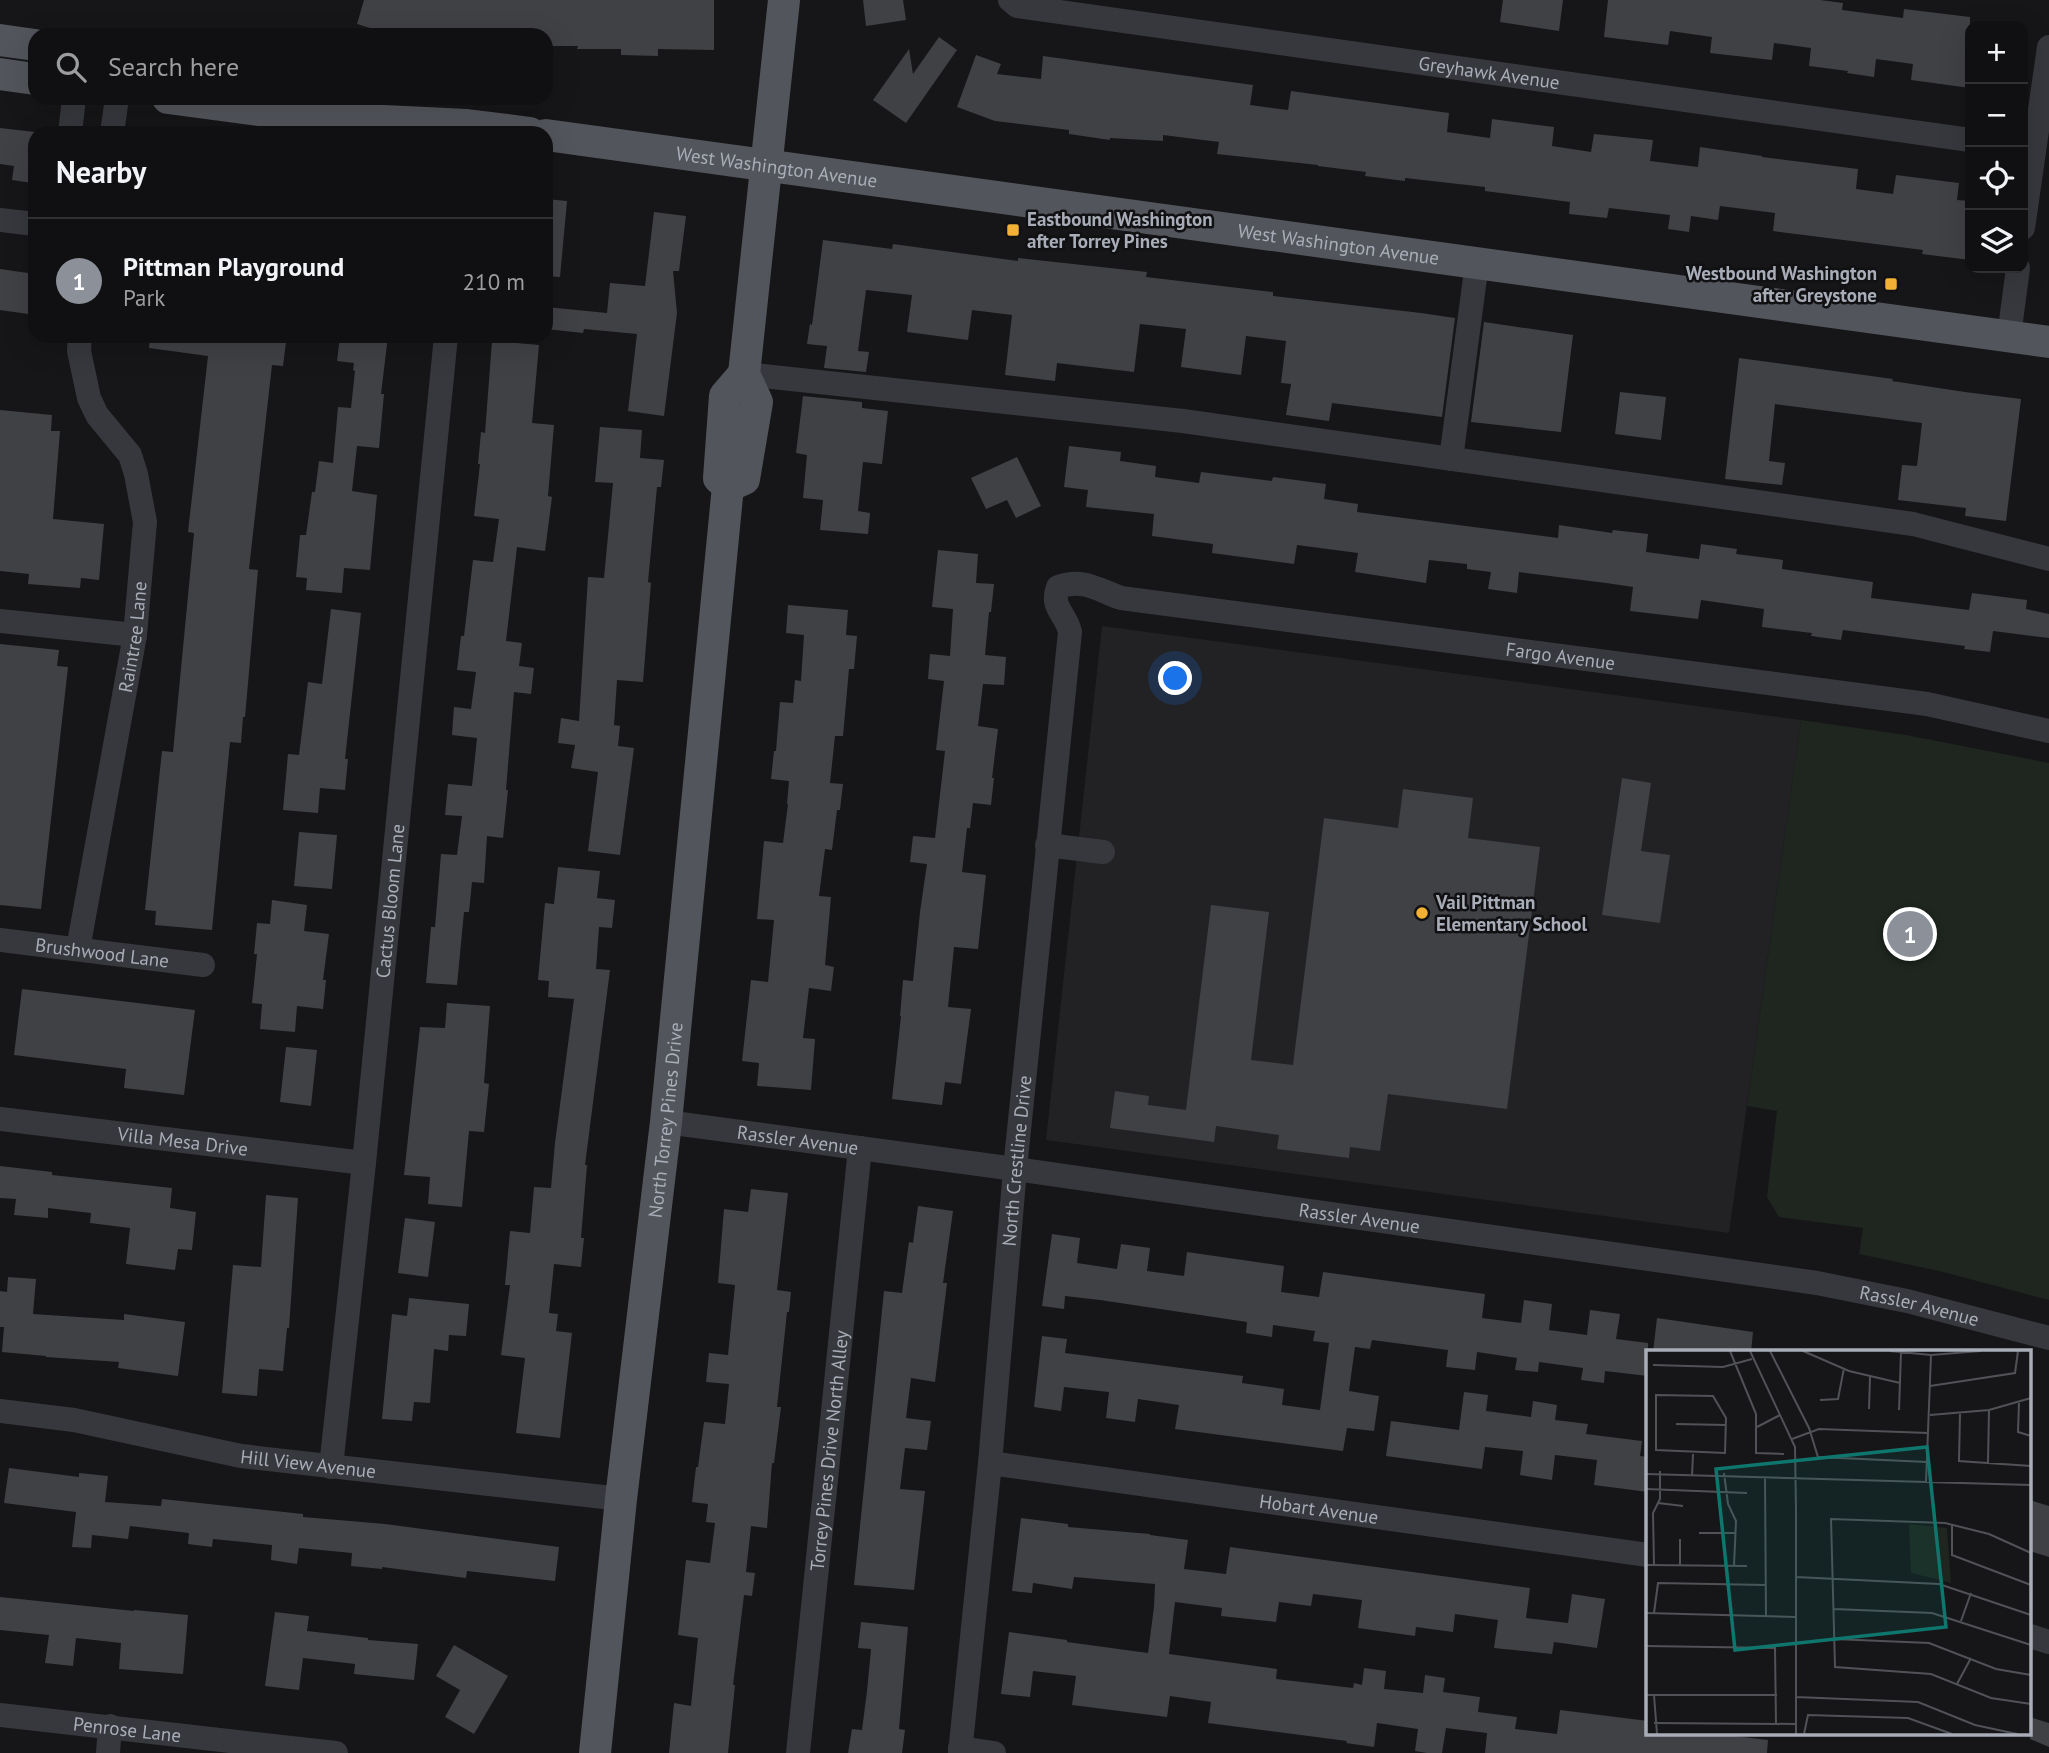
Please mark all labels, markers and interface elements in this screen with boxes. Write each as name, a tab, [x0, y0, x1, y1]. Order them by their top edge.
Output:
map controls	[1965, 21, 2028, 273]
button: +	[1965, 21, 2028, 84]
search box	[28, 28, 553, 105]
icon: search	[52, 48, 90, 86]
text: Search here	[108, 50, 239, 83]
street label: Greyhawk Avenue	[1417, 51, 1561, 94]
button: −	[1965, 84, 2028, 147]
street label: West Washington Avenue	[675, 141, 879, 193]
button: locate	[1965, 147, 2028, 210]
text: Nearby	[56, 152, 146, 191]
place label: Eastbound Washington after Torrey Pines	[1027, 207, 1213, 253]
button: layers	[1965, 210, 2028, 273]
street label: West Washington Avenue	[1236, 218, 1441, 270]
marker: Eastbound Washington after Torrey Pines	[1005, 222, 1021, 238]
text: Pittman Playground	[123, 250, 344, 283]
place label: Westbound Washington after Greystone	[1686, 261, 1877, 307]
text: 1	[72, 267, 86, 296]
text: 210 m	[463, 267, 525, 296]
marker: Westbound Washington after Greystone	[1883, 276, 1899, 292]
text: Park	[123, 283, 165, 312]
street label: Raintree Lane	[113, 580, 152, 694]
street label: Fargo Avenue	[1504, 637, 1617, 675]
your location	[1158, 661, 1192, 695]
street label: Cactus Bloom Lane	[370, 823, 410, 979]
place label: Vail Pittman Elementary School	[1435, 890, 1587, 936]
marker: Vail Pittman Elementary School	[1414, 905, 1430, 921]
pin: 1	[1887, 908, 1933, 960]
street label: Brushwood Lane	[34, 932, 171, 973]
street label: North Torrey Pines Drive	[643, 1021, 688, 1219]
street label: North Crestline Drive	[996, 1074, 1037, 1247]
street label: Rassler Avenue	[736, 1120, 860, 1160]
street label: Villa Mesa Drive	[115, 1121, 249, 1161]
street label: Rassler Avenue	[1297, 1197, 1422, 1238]
street label: Rassler Avenue	[1858, 1280, 1982, 1331]
street label: Torrey Pines Drive North Alley	[805, 1329, 853, 1572]
inset map	[1646, 1350, 2032, 1736]
street label: Hill View Avenue	[239, 1444, 377, 1483]
street label: Hobart Avenue	[1258, 1489, 1380, 1529]
street label: Penrose Lane	[72, 1711, 182, 1747]

